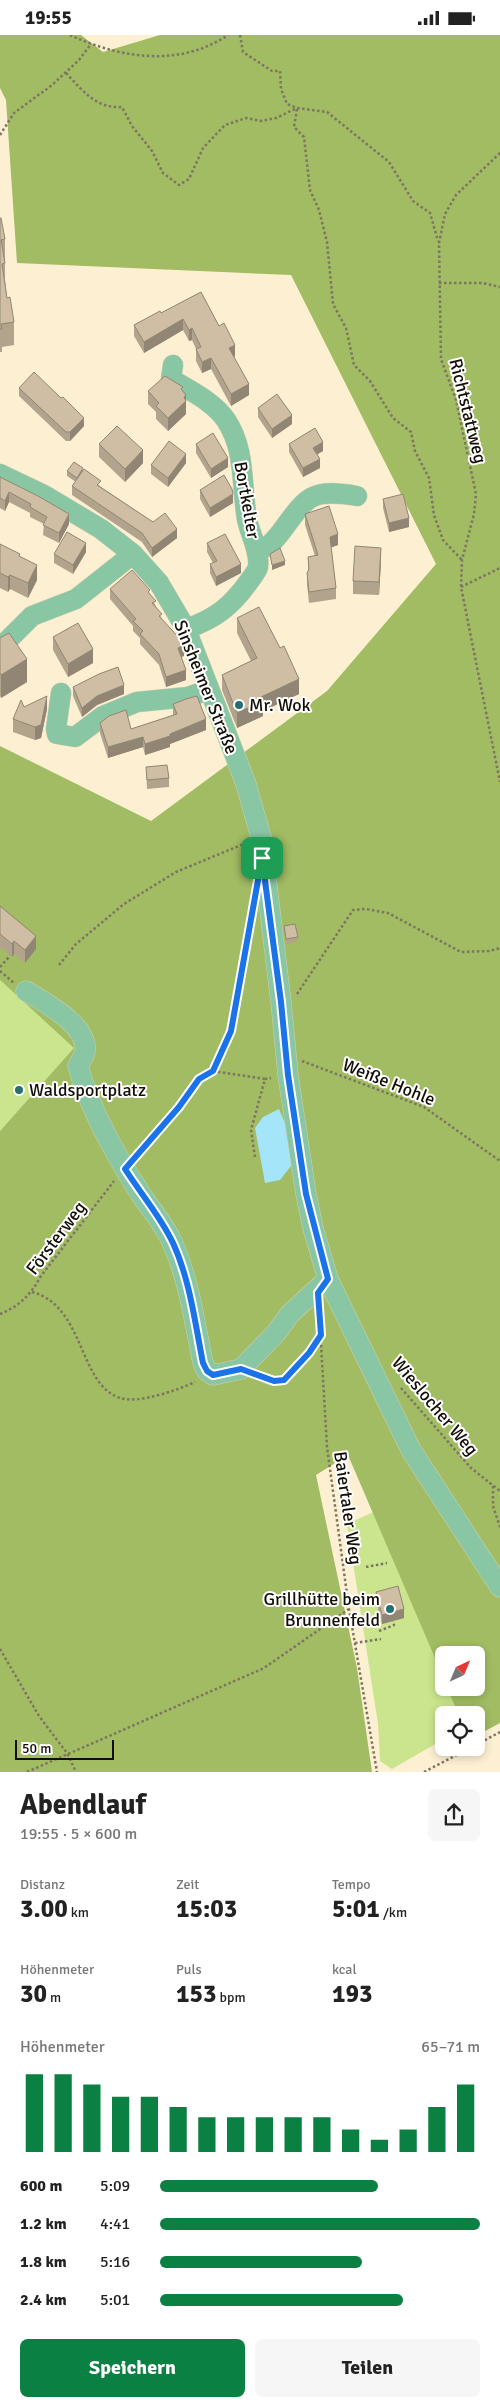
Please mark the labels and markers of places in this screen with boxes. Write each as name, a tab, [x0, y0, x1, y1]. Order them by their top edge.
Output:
place label: Mr. Wok	[249, 694, 311, 716]
marker: Mr. Wok	[233, 699, 245, 711]
pin	[241, 837, 283, 879]
place label: Waldsportplatz	[29, 1079, 146, 1101]
marker: Waldsportplatz	[13, 1084, 25, 1096]
place label: Grillhütte beim Brunnenfeld	[263, 1588, 380, 1631]
marker: Grillhütte beim Brunnenfeld	[384, 1603, 396, 1615]

